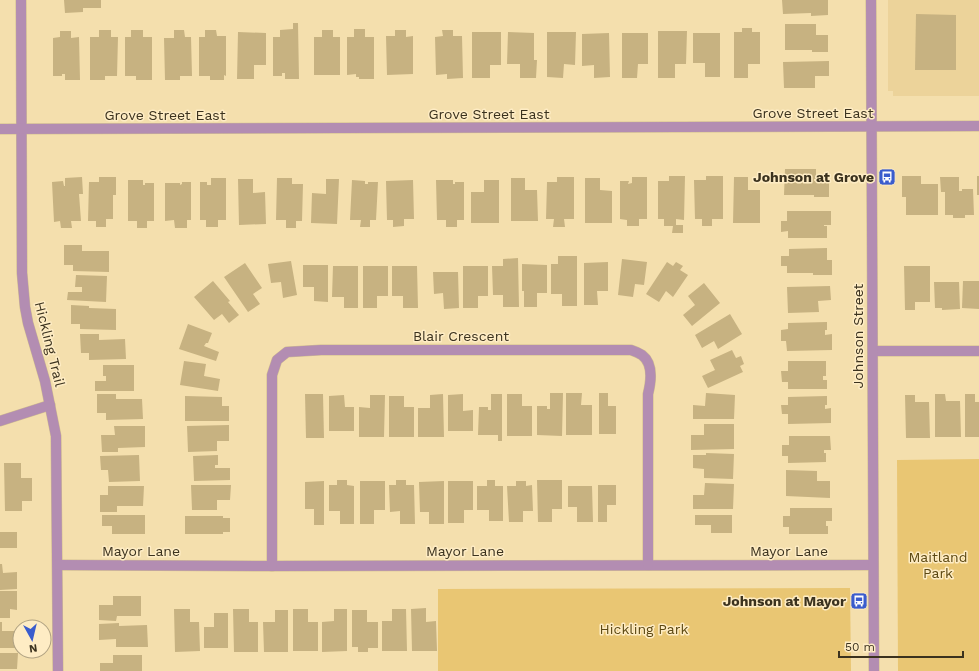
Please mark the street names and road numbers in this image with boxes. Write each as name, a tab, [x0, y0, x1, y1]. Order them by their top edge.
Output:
street label: Grove Street East	[752, 105, 874, 121]
street label: Grove Street East	[428, 106, 550, 122]
street label: Grove Street East	[104, 107, 226, 123]
street label: Johnson Street	[850, 283, 866, 388]
street label: Hickling Trail	[32, 300, 68, 389]
street label: Blair Crescent	[413, 328, 509, 344]
street label: Mayor Lane	[102, 543, 180, 559]
street label: Mayor Lane	[426, 543, 504, 559]
street label: Mayor Lane	[750, 543, 828, 559]

